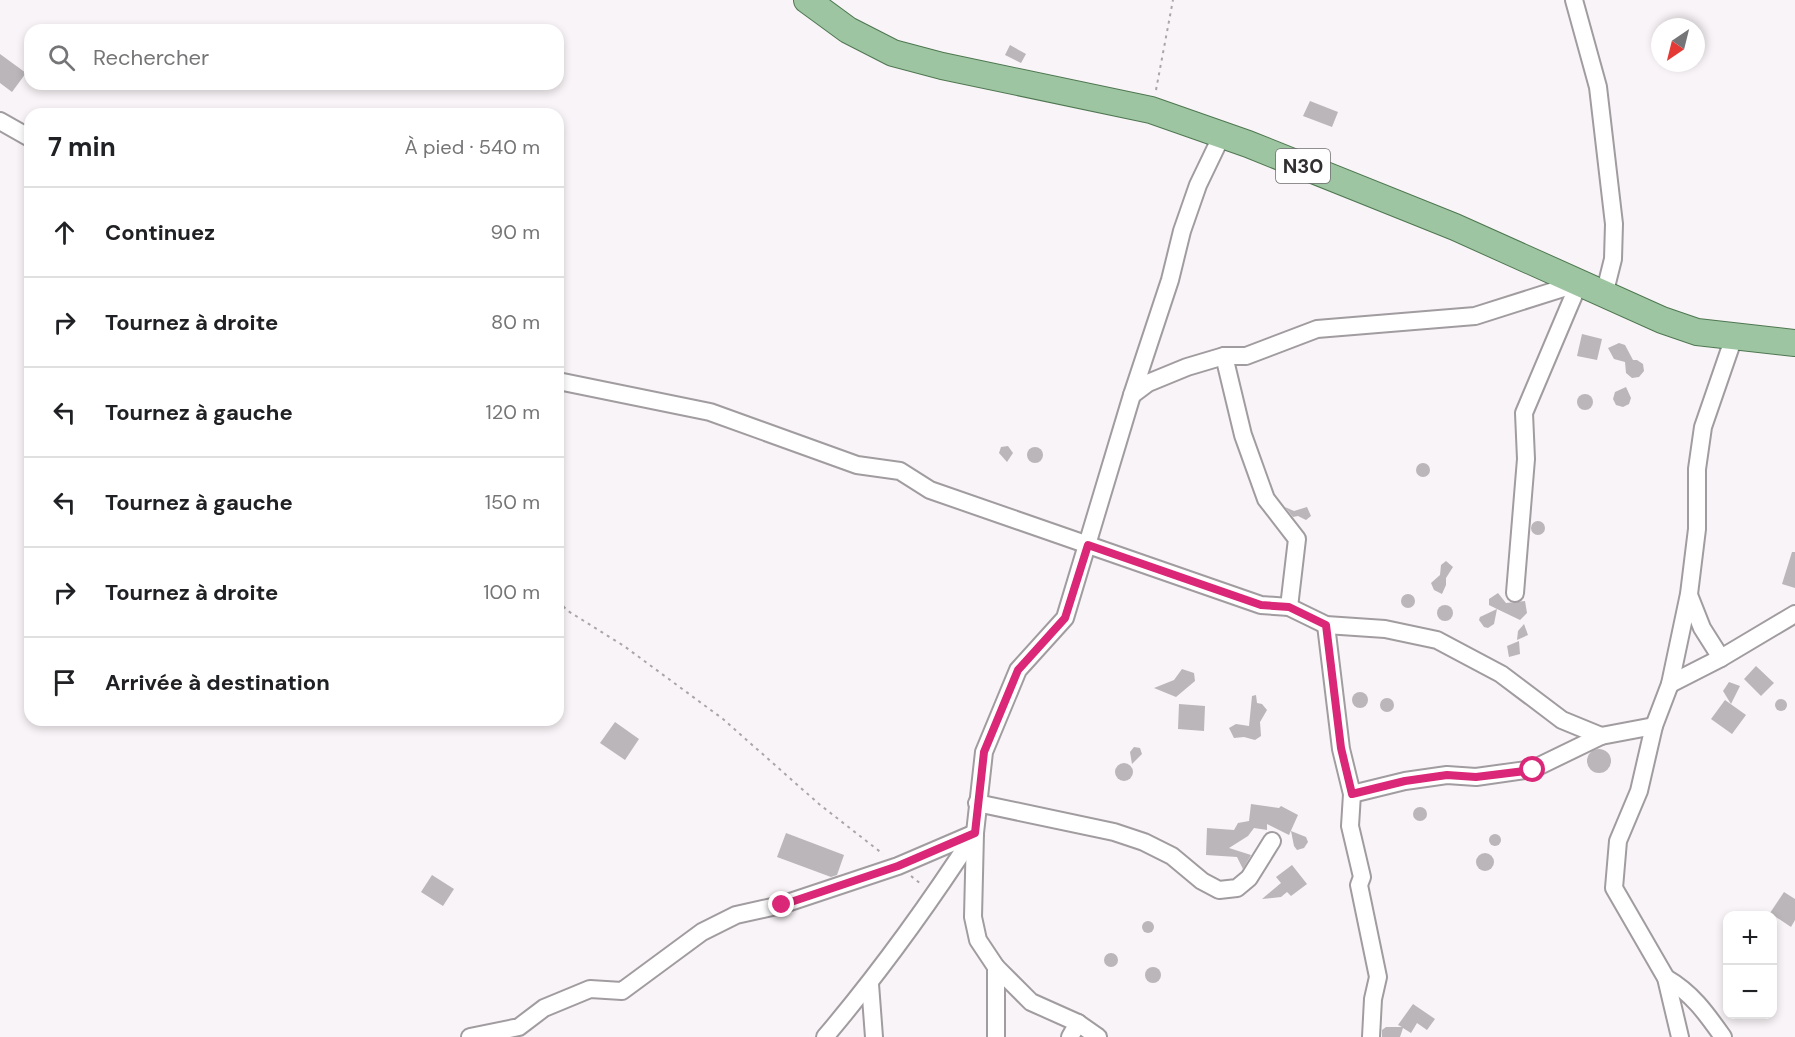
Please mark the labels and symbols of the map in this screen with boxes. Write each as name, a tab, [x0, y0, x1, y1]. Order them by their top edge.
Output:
north arrow	[1651, 18, 1705, 72]
road number: N30	[1276, 149, 1330, 183]
route start	[1519, 756, 1545, 782]
route end	[768, 891, 794, 917]

